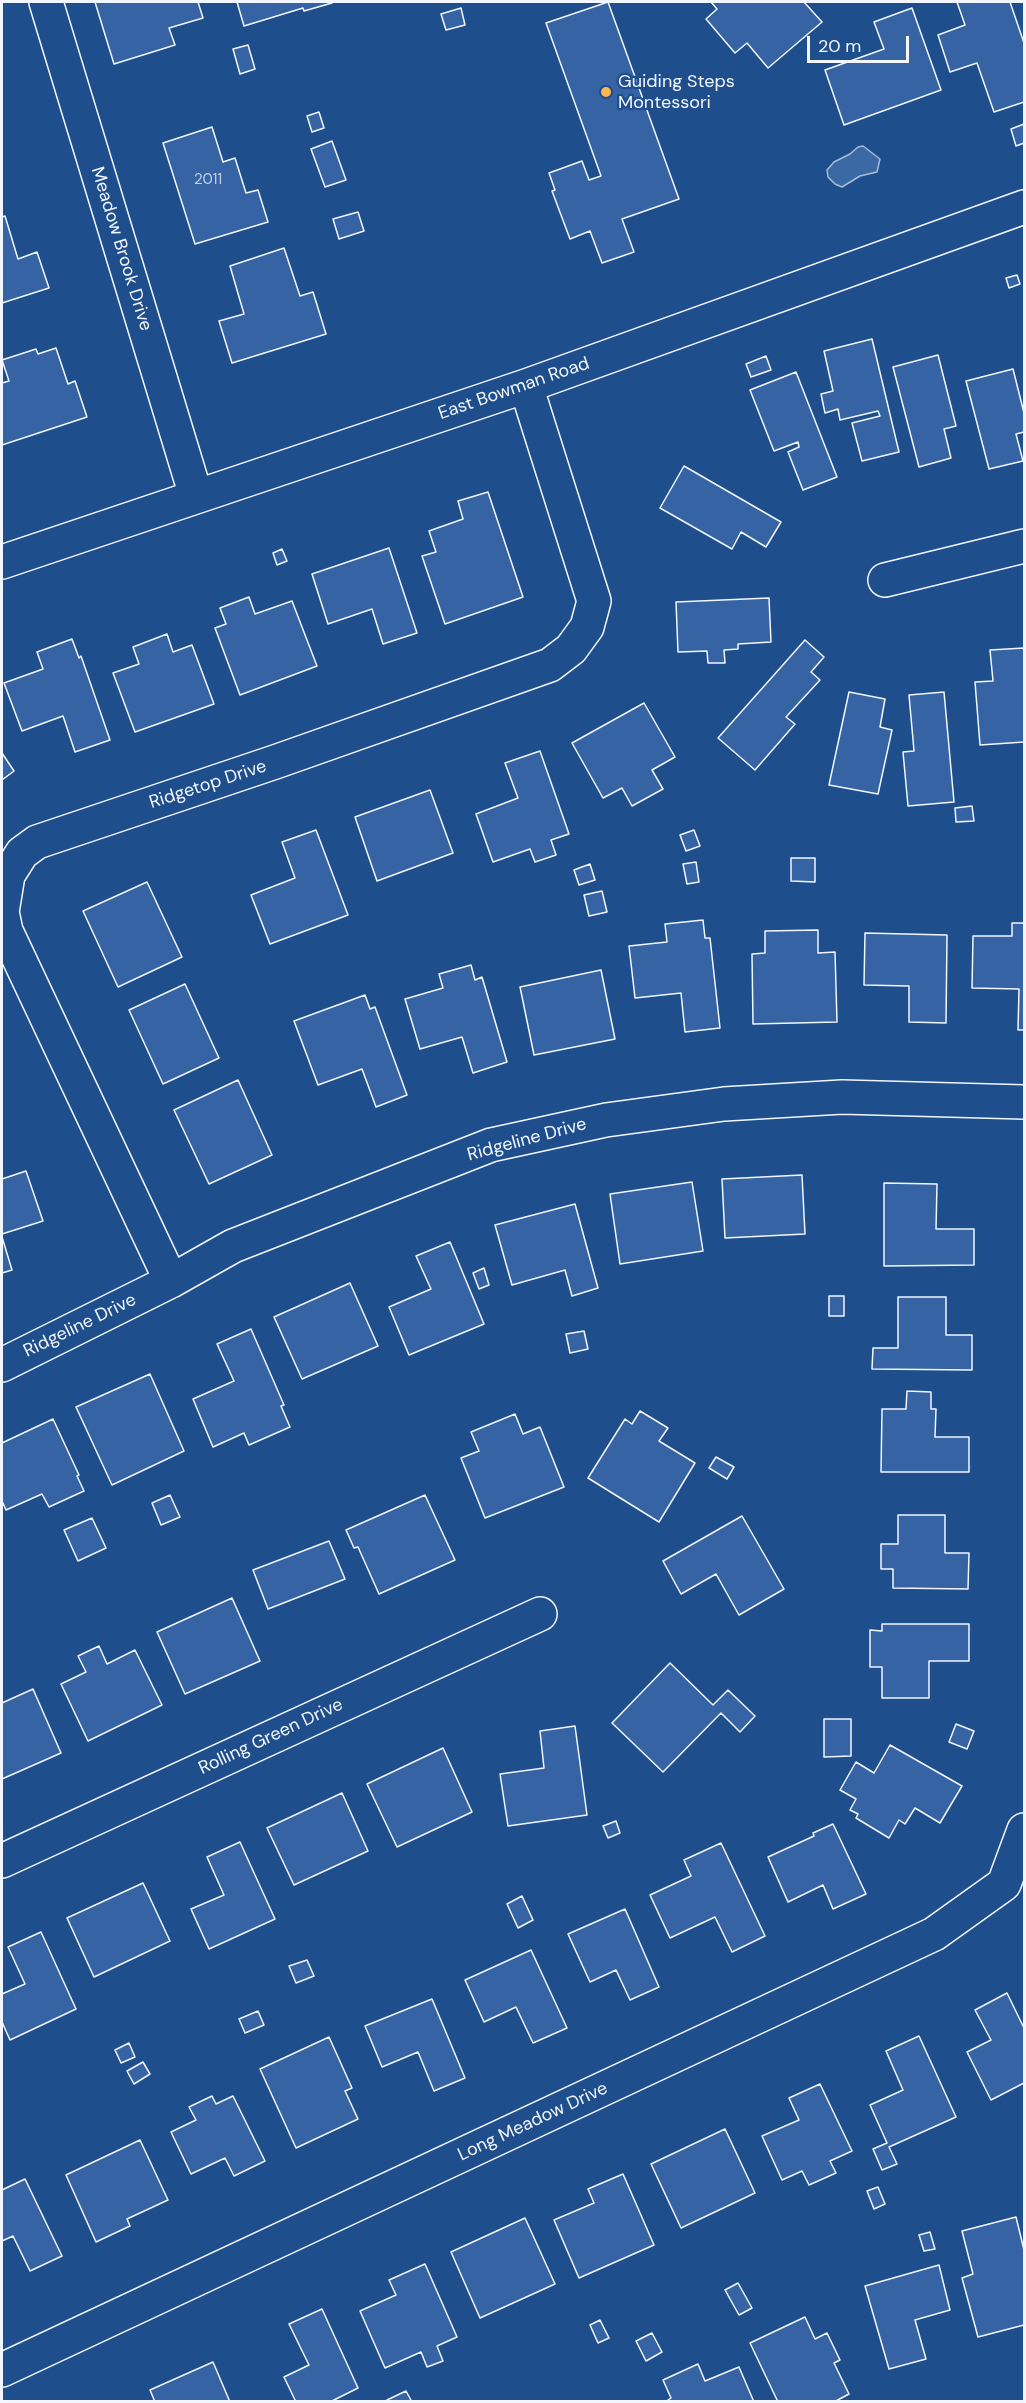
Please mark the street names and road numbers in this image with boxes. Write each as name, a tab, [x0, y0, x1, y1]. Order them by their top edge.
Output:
street label: Meadow Brook Drive	[86, 164, 156, 334]
street label: East Bowman Road	[436, 353, 592, 425]
street label: Ridgetop Drive	[147, 756, 269, 814]
street label: Ridgeline Drive	[465, 1114, 589, 1166]
street label: Ridgeline Drive	[20, 1289, 140, 1363]
street label: Rolling Green Drive	[196, 1694, 346, 1780]
street label: Long Meadow Drive	[455, 2078, 611, 2166]

